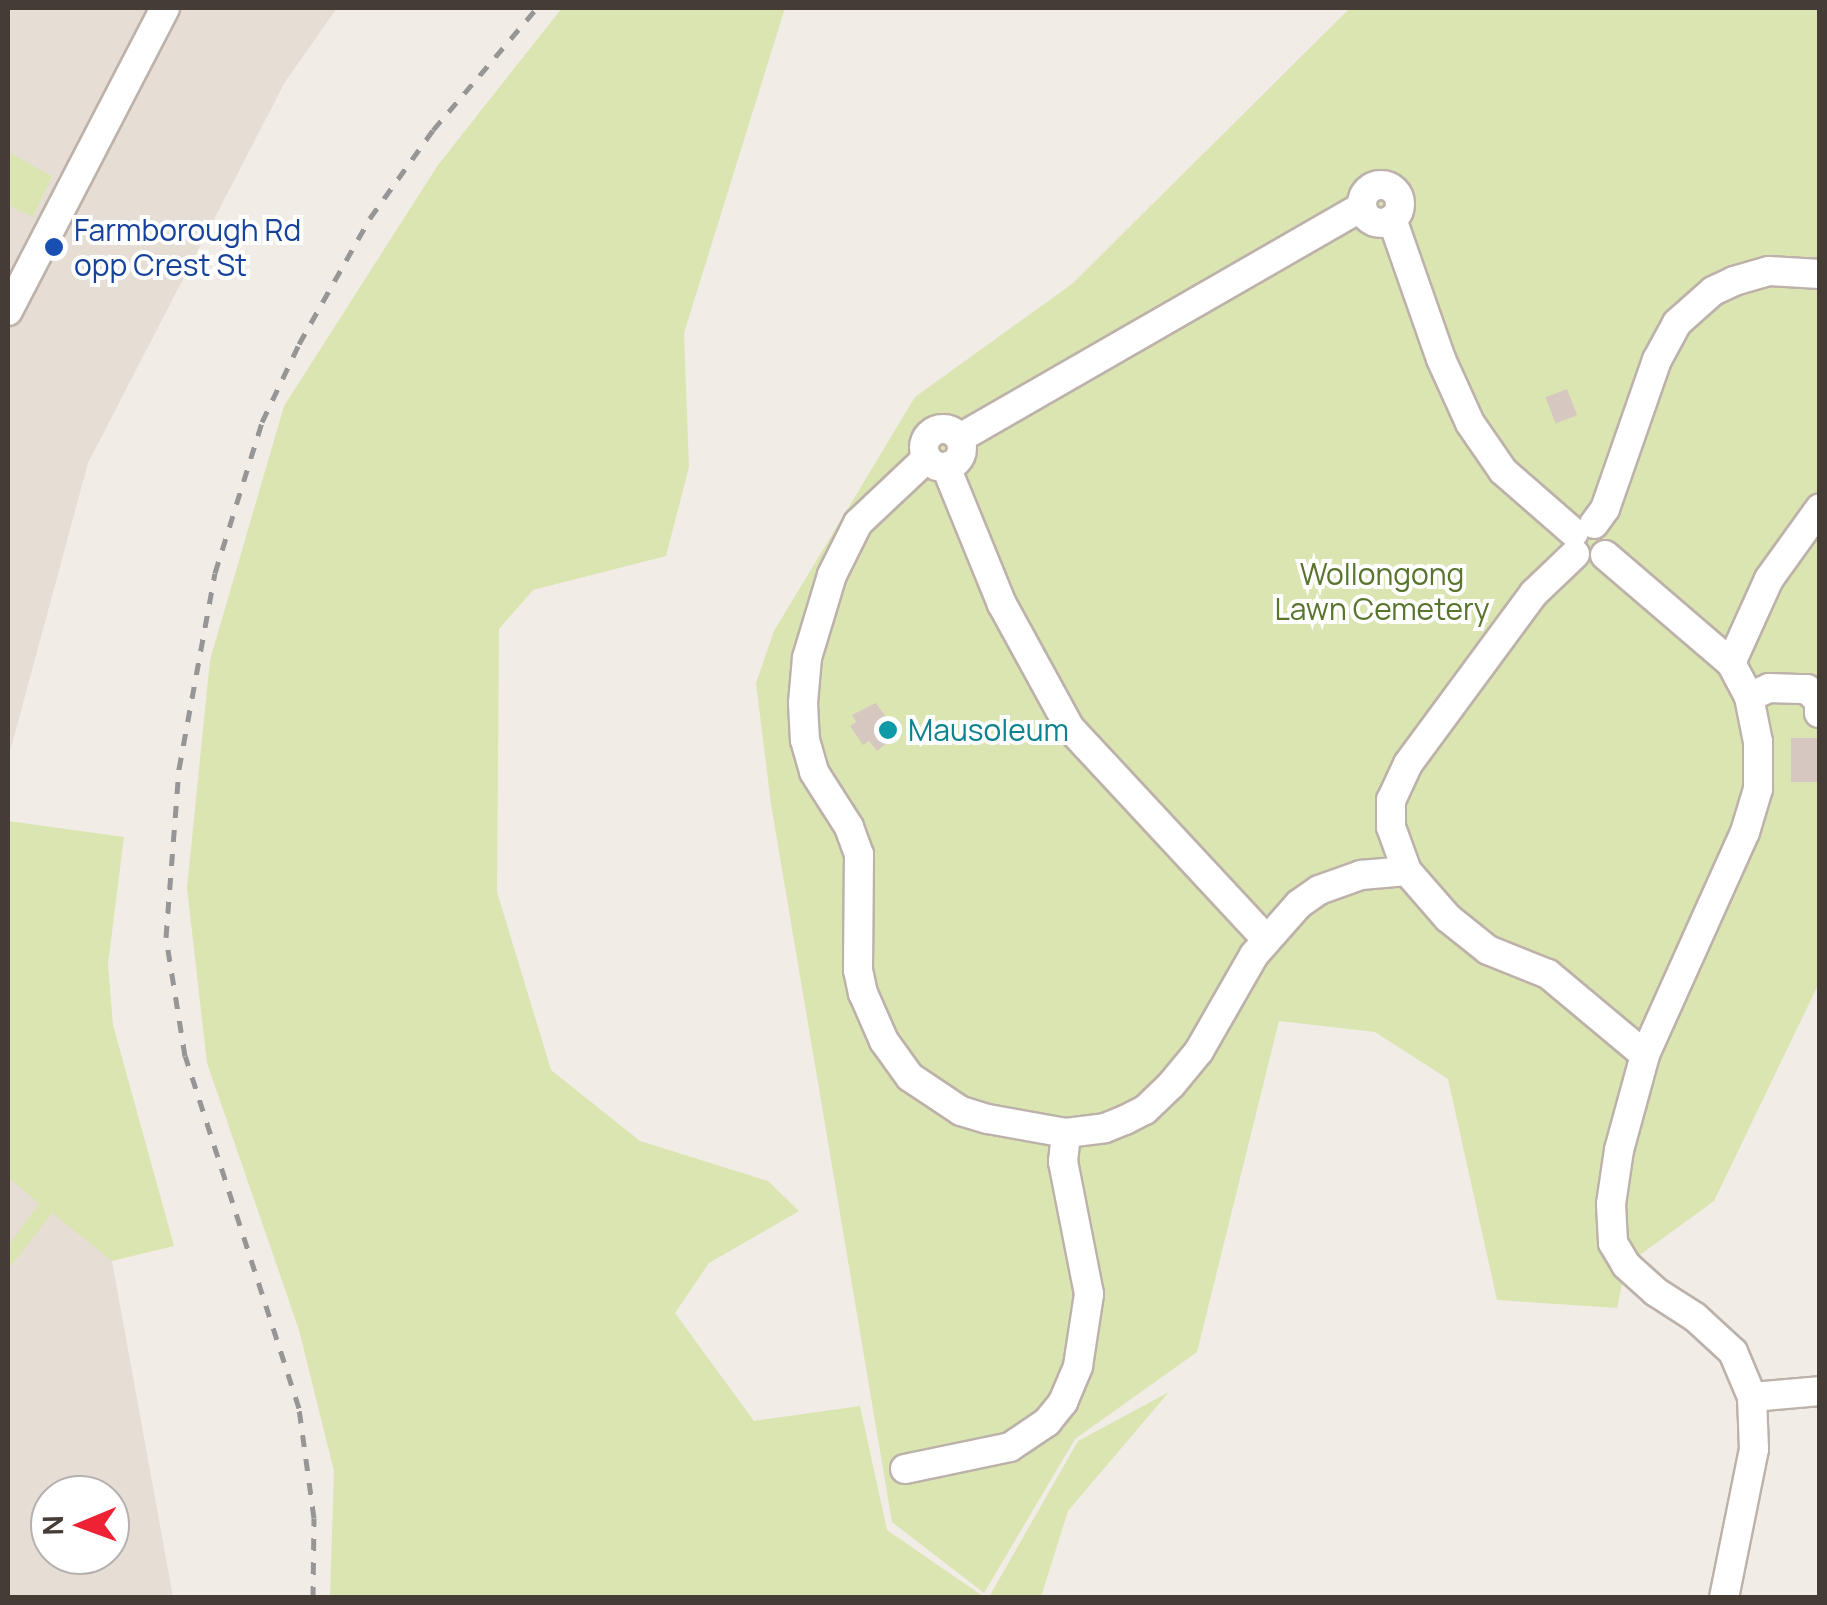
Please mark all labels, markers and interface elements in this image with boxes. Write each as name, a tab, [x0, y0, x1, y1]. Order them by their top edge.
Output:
place label: Farmborough Rd opp Crest St	[74, 212, 301, 282]
marker: Farmborough Rd opp Crest St	[43, 236, 65, 258]
park label: Wollongong Lawn Cemetery	[1274, 556, 1490, 626]
place label: Mausoleum	[908, 712, 1069, 748]
marker: Mausoleum	[877, 719, 899, 741]
north arrow	[30, 1475, 130, 1575]
text: N	[33, 1515, 71, 1536]

